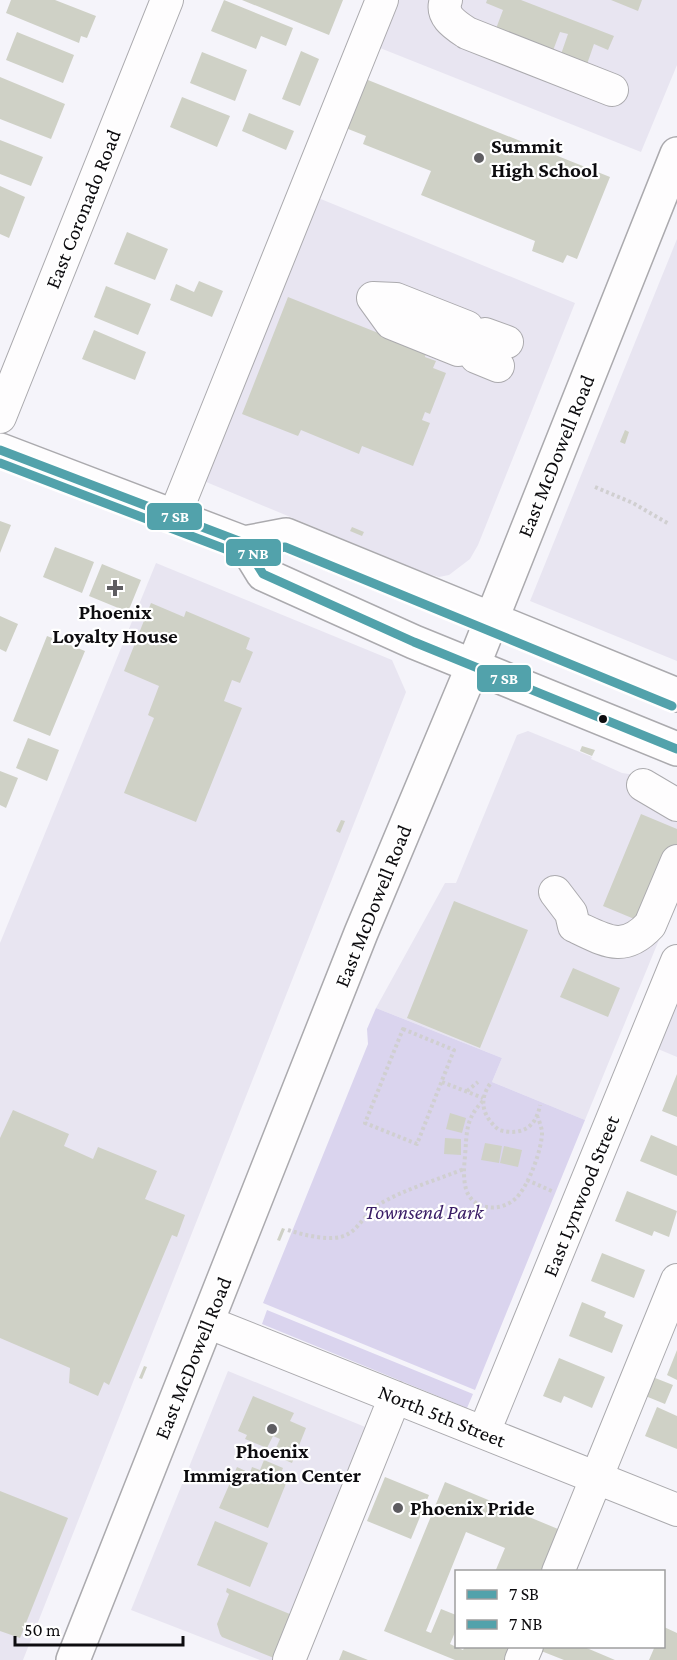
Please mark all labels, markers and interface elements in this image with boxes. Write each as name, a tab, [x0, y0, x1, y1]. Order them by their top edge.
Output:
street label: East Coronado Road	[40, 126, 126, 292]
place label: Summit High School	[491, 134, 598, 182]
marker: Summit High School	[472, 151, 486, 165]
street label: East McDowell Road	[513, 371, 599, 541]
line badge: 7 SB	[146, 502, 203, 531]
text: 7 SB	[161, 508, 189, 525]
line badge: 7 NB	[225, 538, 282, 567]
text: 7 NB	[237, 545, 269, 562]
marker: Phoenix Loyalty House	[106, 579, 124, 597]
place label: Phoenix Loyalty House	[52, 600, 178, 648]
line badge: 7 SB	[476, 664, 532, 693]
text: 7 SB	[490, 670, 518, 687]
unlabelled marker	[597, 713, 609, 725]
street label: East McDowell Road	[330, 821, 416, 991]
street label: East Lynwood Street	[538, 1111, 625, 1280]
park label: Townsend Park	[365, 1200, 484, 1224]
street label: East McDowell Road	[150, 1273, 236, 1443]
street label: North 5th Street	[375, 1380, 510, 1453]
marker: Phoenix Immigration Center	[265, 1422, 279, 1436]
place label: Phoenix Immigration Center	[183, 1439, 362, 1487]
place label: Phoenix Pride	[410, 1496, 535, 1520]
marker: Phoenix Pride	[391, 1501, 405, 1515]
legend	[455, 1570, 665, 1648]
text: 7 SB	[509, 1584, 539, 1604]
scale bar	[15, 1609, 183, 1647]
text: 7 NB	[509, 1614, 543, 1634]
text: 50 m	[24, 1620, 61, 1640]

